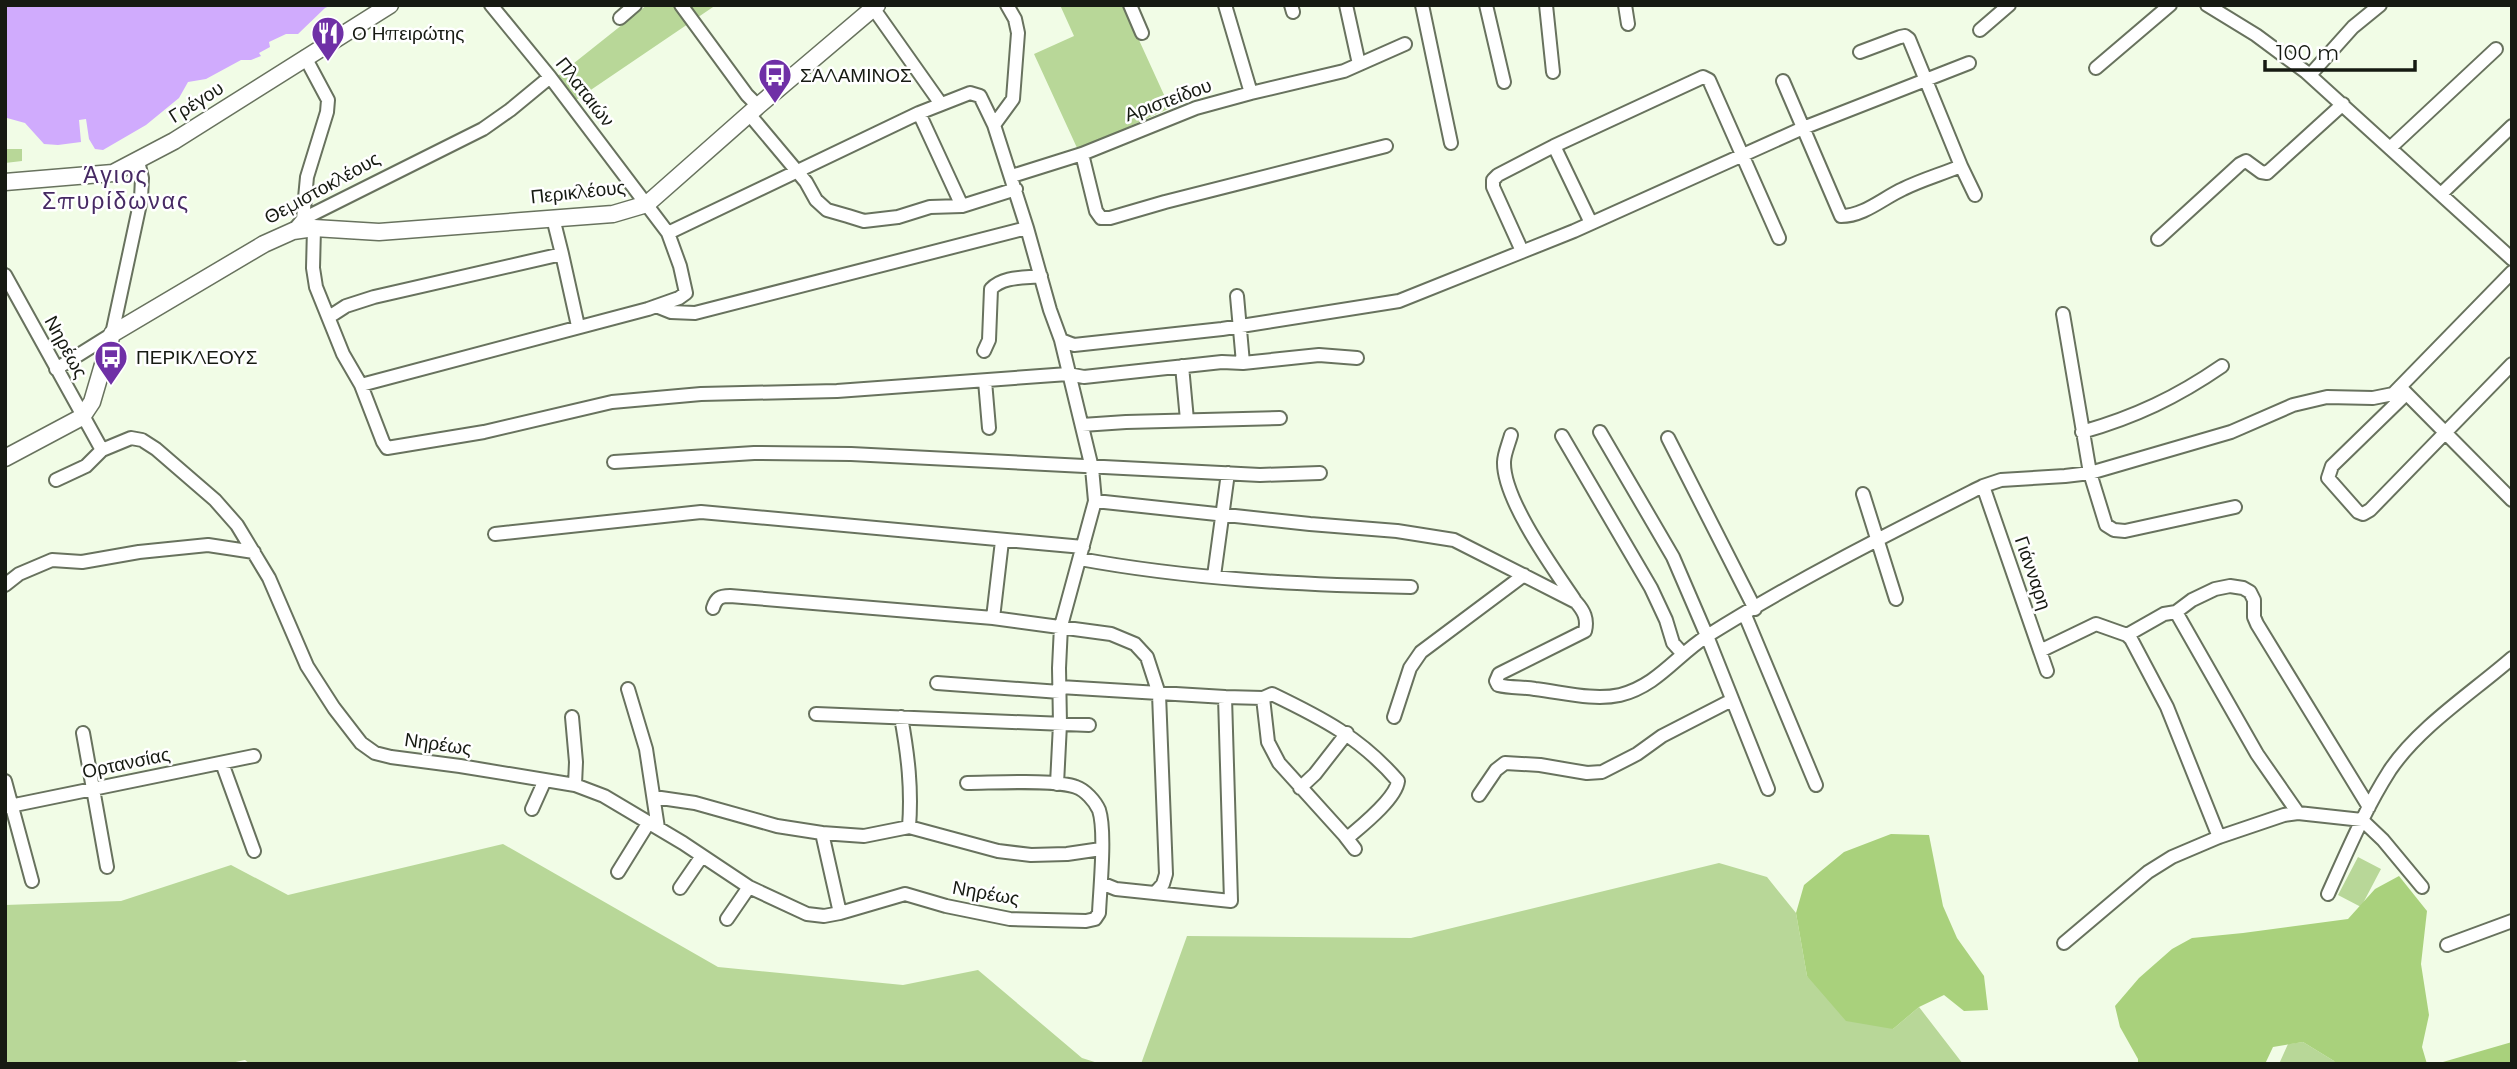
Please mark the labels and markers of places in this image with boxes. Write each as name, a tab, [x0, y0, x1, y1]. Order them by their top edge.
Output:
restaurant icon: Ο Ηπειρώτης	[309, 14, 347, 63]
place label: Ο Ηπειρώτης	[352, 22, 465, 45]
bus stop icon: ΣΑΛΑΜΙΝΟΣ	[756, 56, 794, 105]
place label: ΣΑΛΑΜΙΝΟΣ	[800, 64, 912, 87]
bus stop icon: ΠΕΡΙΚΛΕΟΥΣ	[92, 338, 130, 387]
place label: ΠΕΡΙΚΛΕΟΥΣ	[136, 346, 258, 369]

